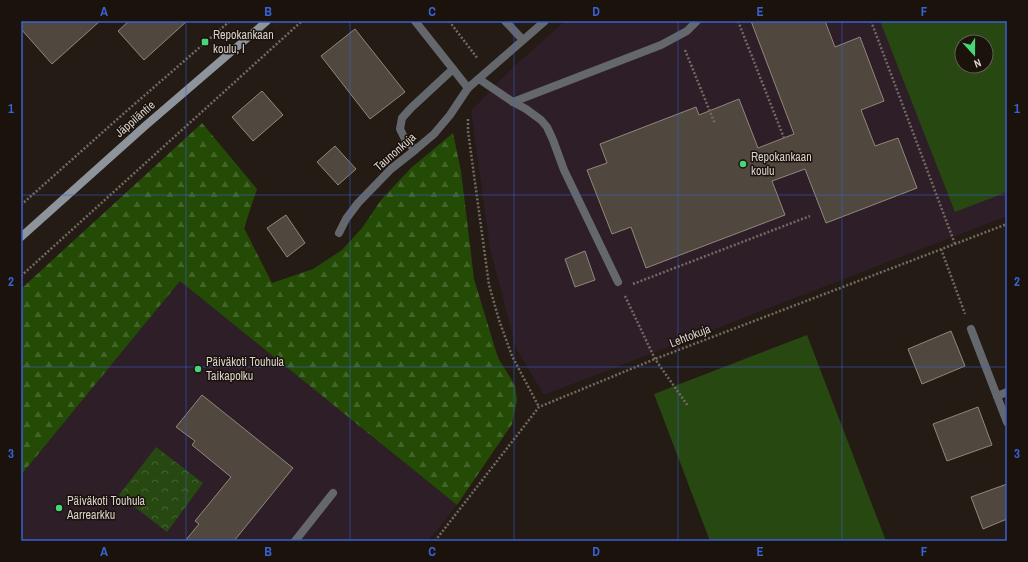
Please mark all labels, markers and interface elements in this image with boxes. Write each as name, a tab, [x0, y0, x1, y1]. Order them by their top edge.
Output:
text: A	[100, 3, 108, 20]
text: B	[264, 3, 272, 20]
text: C	[428, 3, 436, 20]
text: D	[592, 3, 600, 20]
text: E	[756, 3, 764, 20]
text: F	[921, 3, 928, 20]
place label: Repokankaan koulu, I	[213, 27, 274, 57]
north arrow	[954, 34, 994, 74]
marker: Repokankaan koulu, I	[200, 37, 210, 47]
text: N	[972, 56, 983, 71]
street label: Jäppiläntie	[112, 97, 158, 141]
text: 1	[8, 100, 14, 117]
text: 1	[1014, 100, 1020, 117]
street label: Taunonkuja	[371, 129, 420, 175]
place label: Repokankaan koulu	[751, 149, 812, 179]
marker: Repokankaan koulu	[738, 159, 748, 169]
text: 2	[8, 273, 14, 290]
text: 2	[1014, 273, 1020, 290]
street label: Lehtokuja	[667, 321, 713, 351]
place label: Päiväkoti Touhula Taikapolku	[206, 354, 285, 384]
marker: Päiväkoti Touhula Taikapolku	[193, 364, 203, 374]
text: 3	[8, 445, 14, 462]
text: 3	[1014, 445, 1020, 462]
place label: Päiväkoti Touhula Aarrearkku	[66, 493, 146, 523]
marker: Päiväkoti Touhula Aarrearkku	[54, 503, 64, 513]
text: A	[100, 543, 108, 560]
text: B	[264, 543, 272, 560]
text: C	[428, 543, 436, 560]
text: D	[592, 543, 600, 560]
text: E	[756, 543, 764, 560]
text: F	[921, 543, 928, 560]

